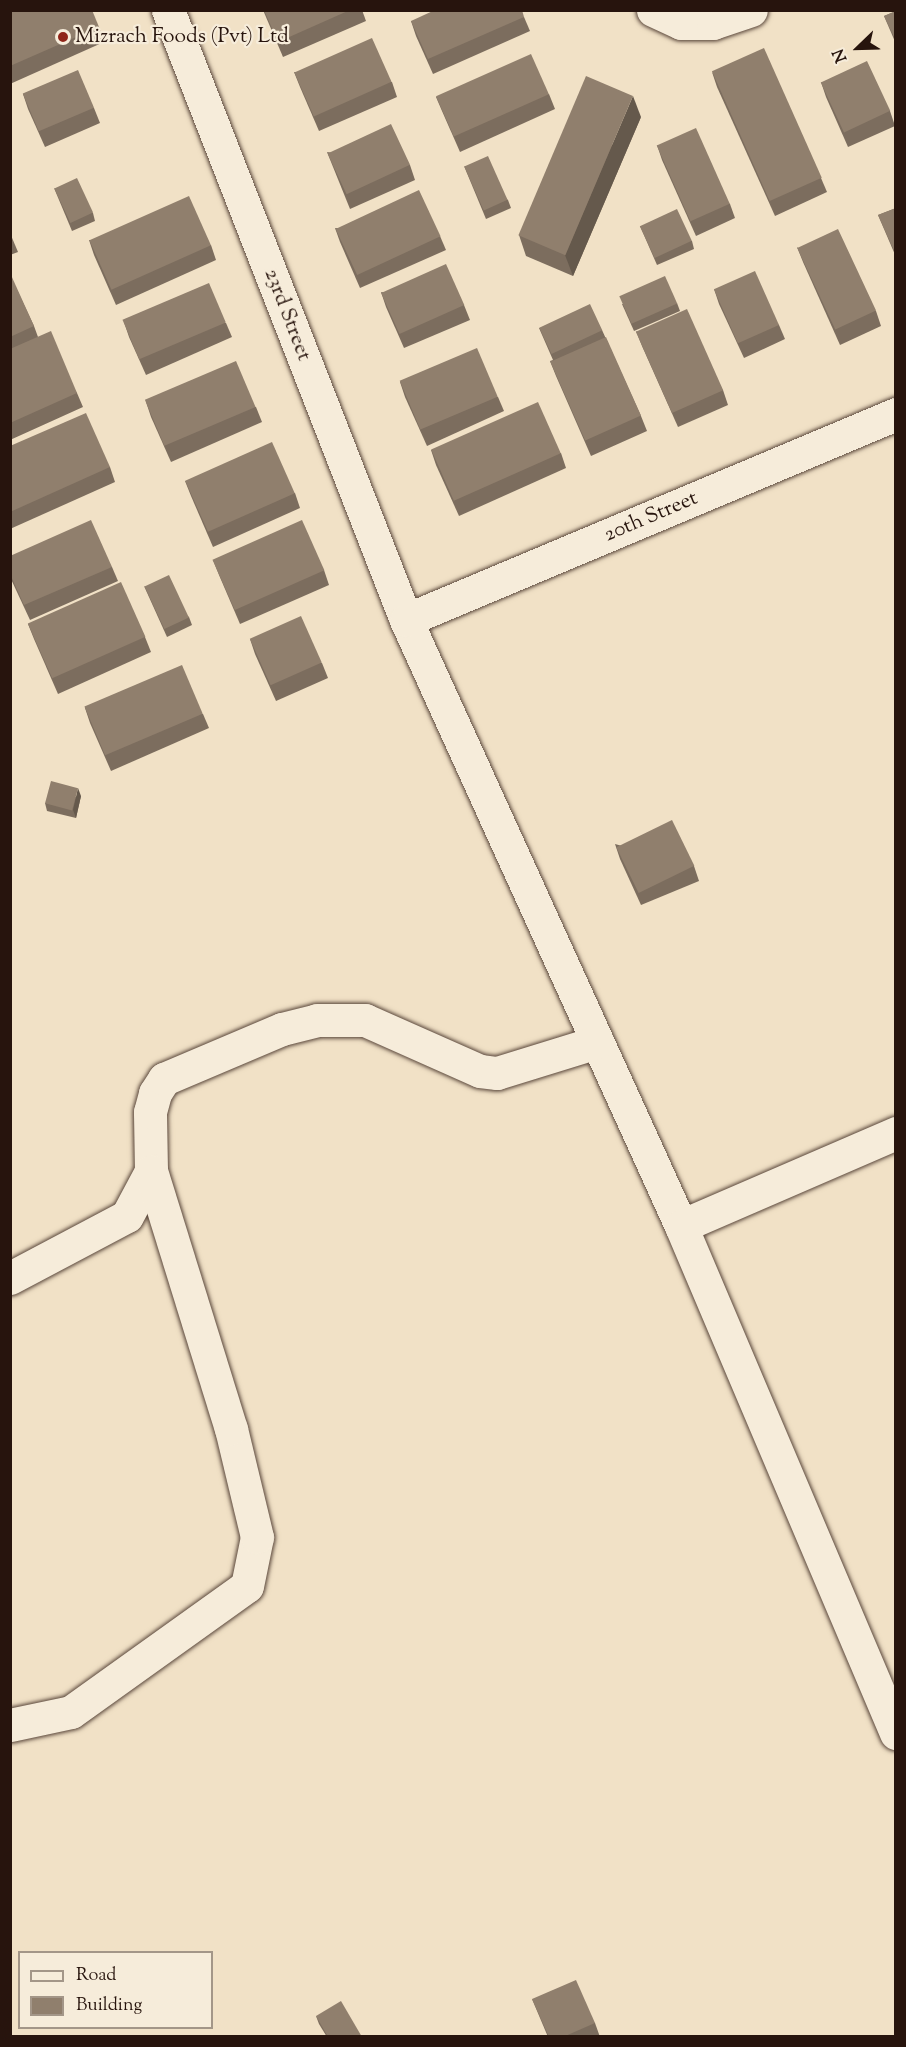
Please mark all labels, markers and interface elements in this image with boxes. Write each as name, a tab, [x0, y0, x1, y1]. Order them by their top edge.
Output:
north arrow	[828, 18, 888, 78]
place label: Mizrach Foods (Pvt) Ltd	[75, 24, 289, 50]
marker: Mizrach Foods (Pvt) Ltd	[56, 30, 70, 44]
text: N	[828, 45, 854, 66]
street label: 23rd Street	[258, 265, 316, 365]
street label: 20th Street	[600, 486, 702, 548]
legend	[18, 1951, 213, 2029]
text: Road	[76, 1963, 116, 1989]
text: Building	[76, 1993, 142, 2019]

